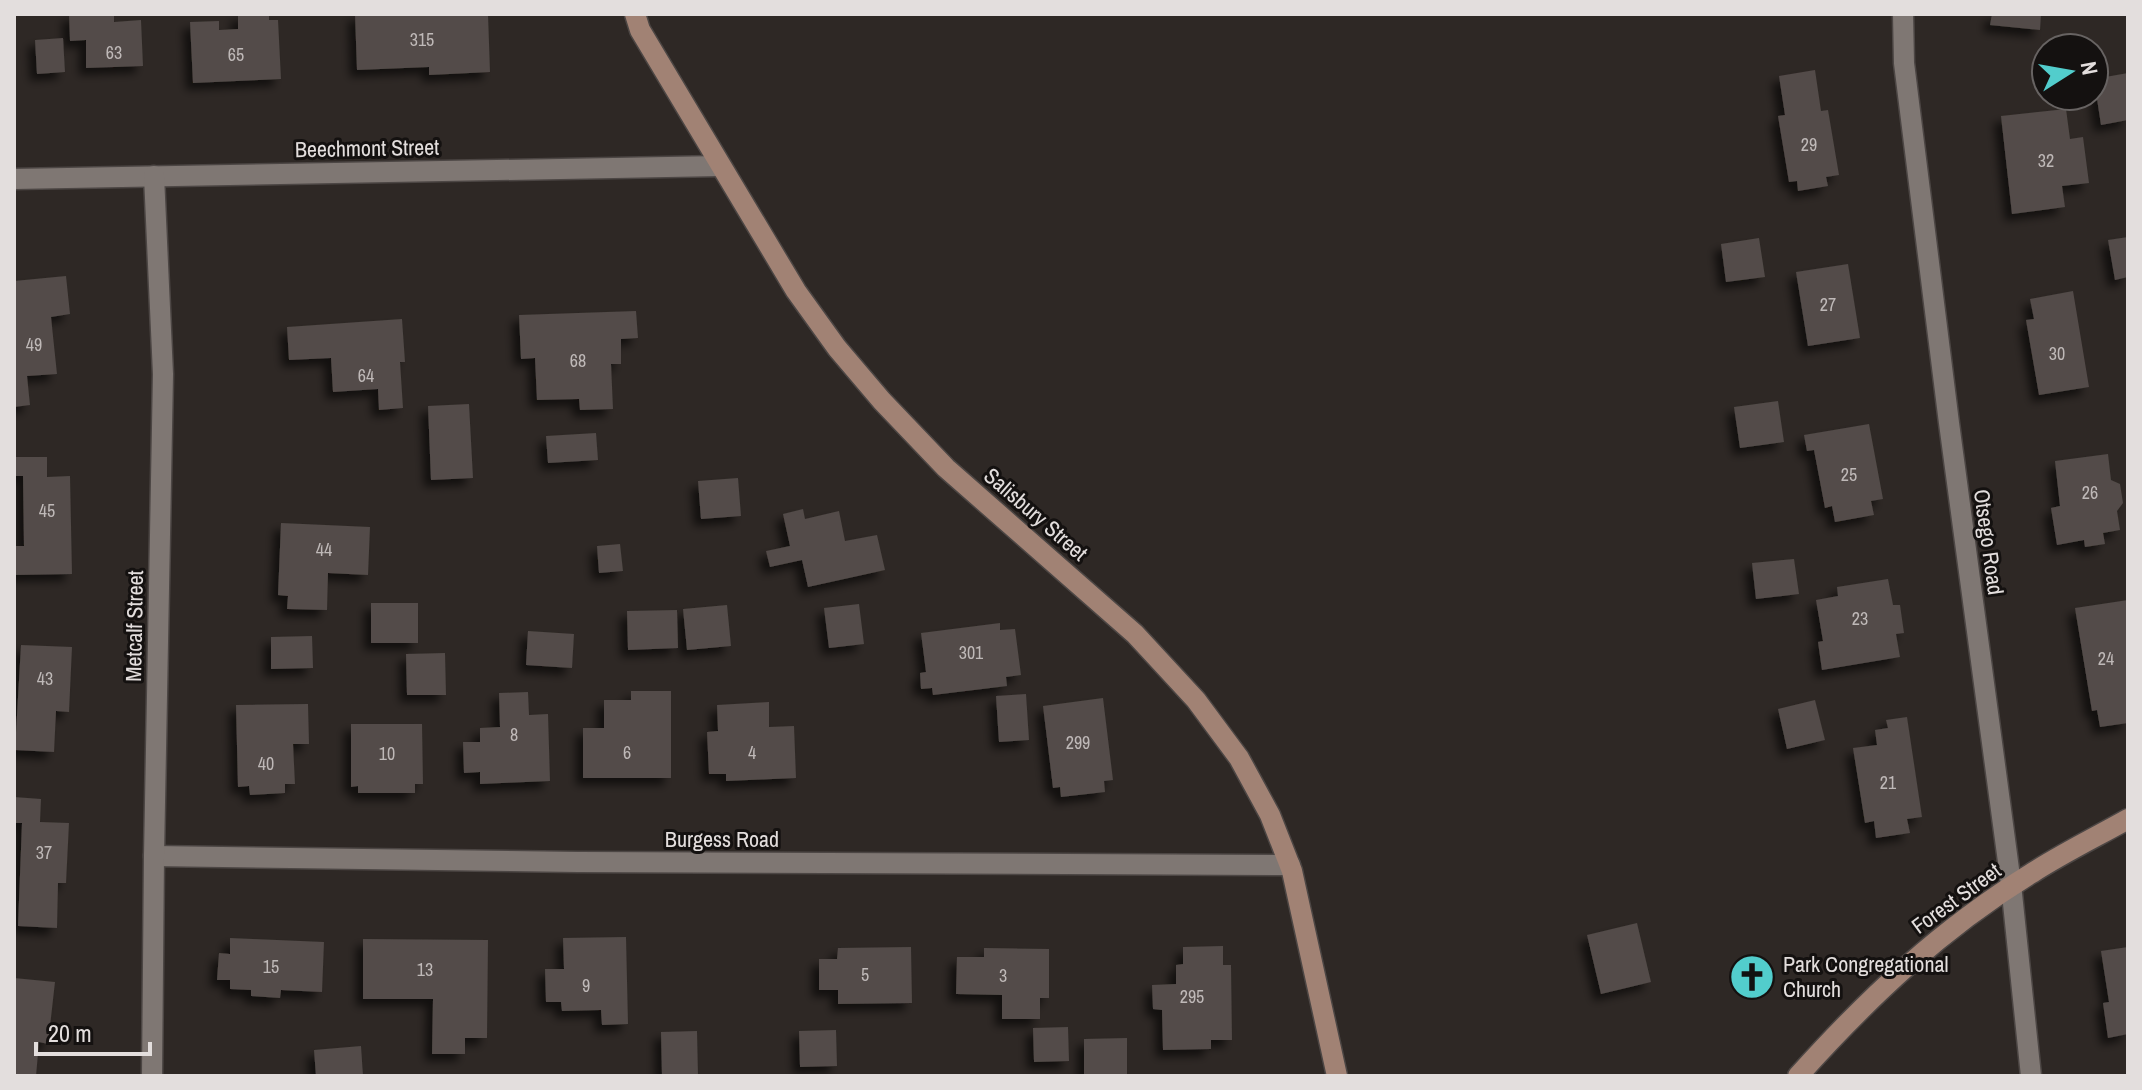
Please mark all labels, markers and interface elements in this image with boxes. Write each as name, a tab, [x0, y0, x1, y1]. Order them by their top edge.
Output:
house number: 315	[410, 27, 434, 52]
north arrow	[2030, 32, 2110, 112]
house number: 63	[106, 40, 122, 65]
house number: 65	[228, 42, 244, 67]
text: N	[2074, 59, 2106, 77]
street label: Beechmont Street	[295, 132, 439, 164]
house number: 29	[1801, 132, 1817, 157]
house number: 32	[2038, 148, 2054, 173]
house number: 27	[1820, 292, 1836, 317]
house number: 49	[26, 332, 42, 357]
house number: 30	[2049, 341, 2065, 366]
house number: 68	[570, 348, 586, 373]
house number: 64	[358, 363, 374, 388]
street label: Salisbury Street	[978, 461, 1094, 567]
house number: 25	[1841, 462, 1857, 487]
house number: 26	[2082, 480, 2098, 505]
street label: Otsego Road	[1967, 487, 2011, 597]
house number: 45	[39, 498, 55, 523]
house number: 44	[316, 537, 332, 562]
street label: Metcalf Street	[118, 570, 150, 682]
house number: 23	[1852, 606, 1868, 631]
house number: 301	[959, 640, 984, 665]
house number: 24	[2098, 646, 2114, 671]
house number: 43	[37, 666, 53, 691]
house number: 8	[510, 722, 518, 747]
house number: 299	[1066, 730, 1090, 755]
house number: 6	[623, 740, 631, 765]
house number: 4	[748, 740, 756, 765]
house number: 10	[379, 741, 395, 766]
house number: 40	[258, 751, 274, 776]
house number: 21	[1880, 770, 1897, 795]
street label: Burgess Road	[665, 824, 779, 854]
house number: 37	[36, 840, 52, 865]
street label: Forest Street	[1905, 855, 2007, 941]
place label: Park Congregational Church	[1783, 949, 1948, 1004]
church icon: Park Congregational Church	[1728, 953, 1776, 1001]
house number: 15	[263, 954, 279, 979]
house number: 13	[417, 957, 433, 982]
house number: 5	[861, 962, 869, 987]
house number: 3	[999, 963, 1007, 988]
house number: 9	[582, 973, 590, 998]
house number: 295	[1180, 984, 1204, 1009]
scale bar	[36, 1006, 150, 1056]
text: 20 m	[48, 1017, 92, 1049]

